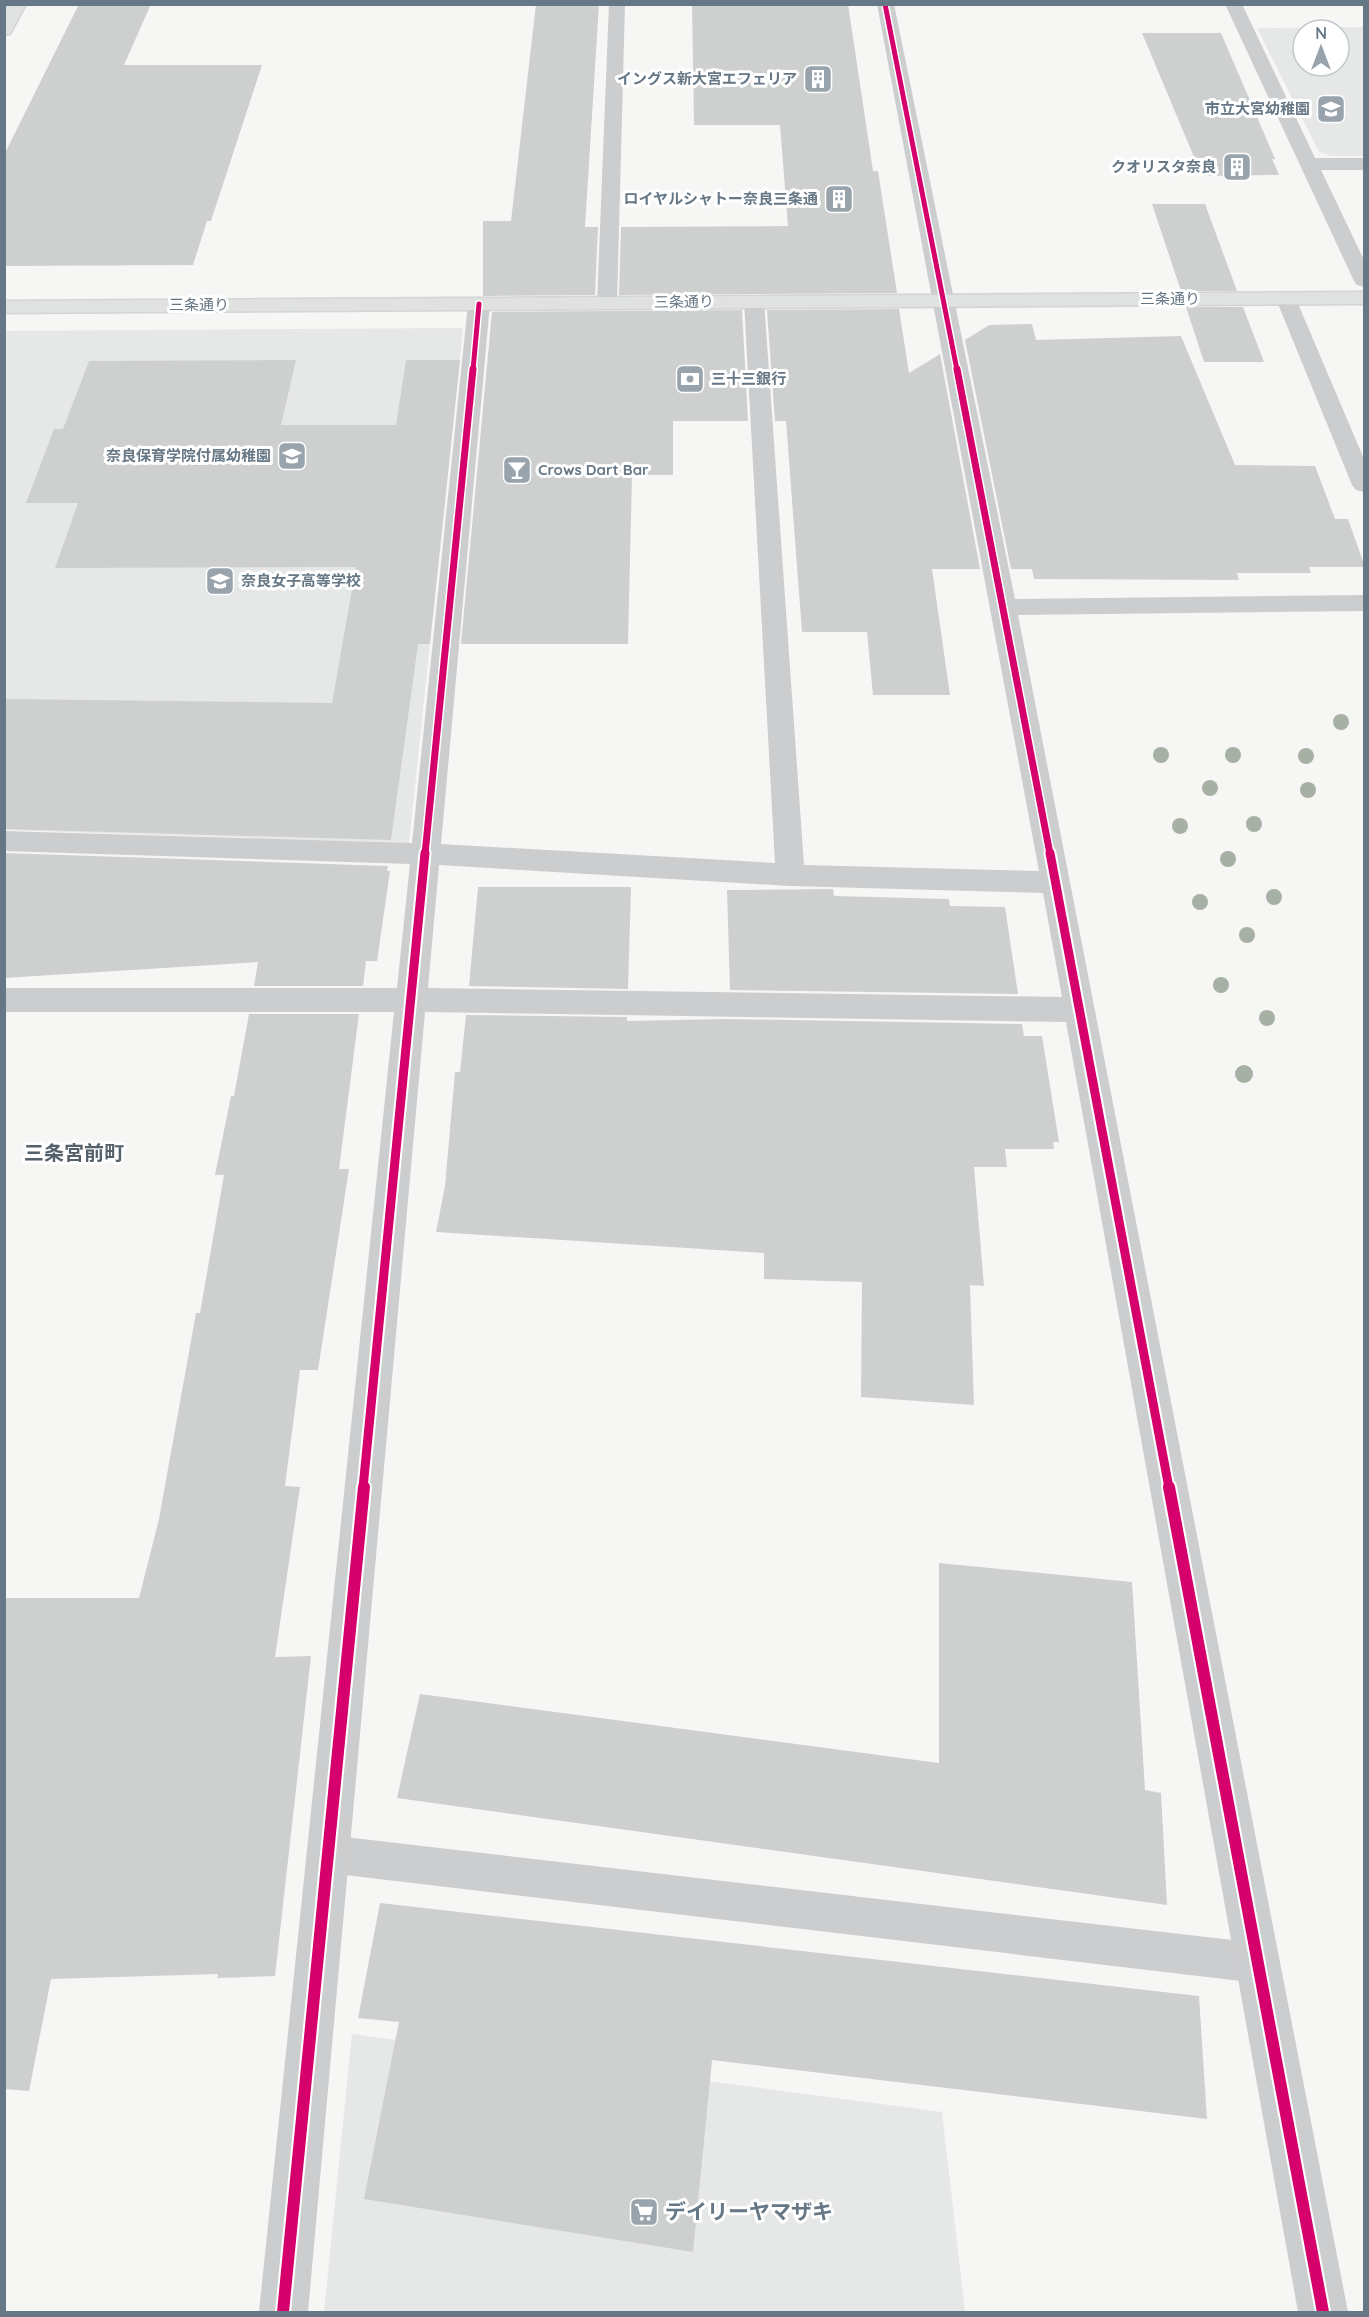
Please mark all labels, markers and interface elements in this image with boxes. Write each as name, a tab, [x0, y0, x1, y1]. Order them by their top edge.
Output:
north arrow	[1291, 18, 1351, 78]
text: N	[1315, 23, 1327, 43]
building icon: イングス新大宮エフェリア	[802, 63, 834, 95]
place label: イングス新大宮エフェリア	[617, 69, 797, 88]
school or university icon: 市立大宮幼稚園	[1315, 93, 1347, 125]
place label: 市立大宮幼稚園	[1205, 99, 1310, 118]
building icon: クオリスタ奈良	[1221, 151, 1253, 183]
place label: クオリスタ奈良	[1111, 157, 1216, 176]
building icon: ロイヤルシャトー奈良三条通	[823, 183, 855, 215]
place label: ロイヤルシャトー奈良三条通	[623, 189, 818, 208]
street label: 三条通り	[1140, 289, 1200, 308]
street label: 三条通り	[654, 291, 714, 312]
street label: 三条通り	[169, 295, 229, 314]
bank icon: 三十三銀行	[674, 363, 706, 395]
place label: 三十三銀行	[711, 369, 786, 388]
school or university icon: 奈良保育学院付属幼稚園	[276, 440, 308, 472]
place label: 奈良保育学院付属幼稚園	[106, 446, 271, 465]
bar icon: Crows Dart Bar	[501, 454, 533, 486]
place label: Crows Dart Bar	[538, 460, 649, 479]
school or university icon: 奈良女子高等学校	[204, 565, 236, 597]
place label: 奈良女子高等学校	[241, 571, 361, 590]
district label: 三条宮前町	[24, 1140, 124, 1165]
supermarket icon: デイリーヤマザキ	[628, 2196, 660, 2228]
place label: デイリーヤマザキ	[665, 2198, 833, 2224]

